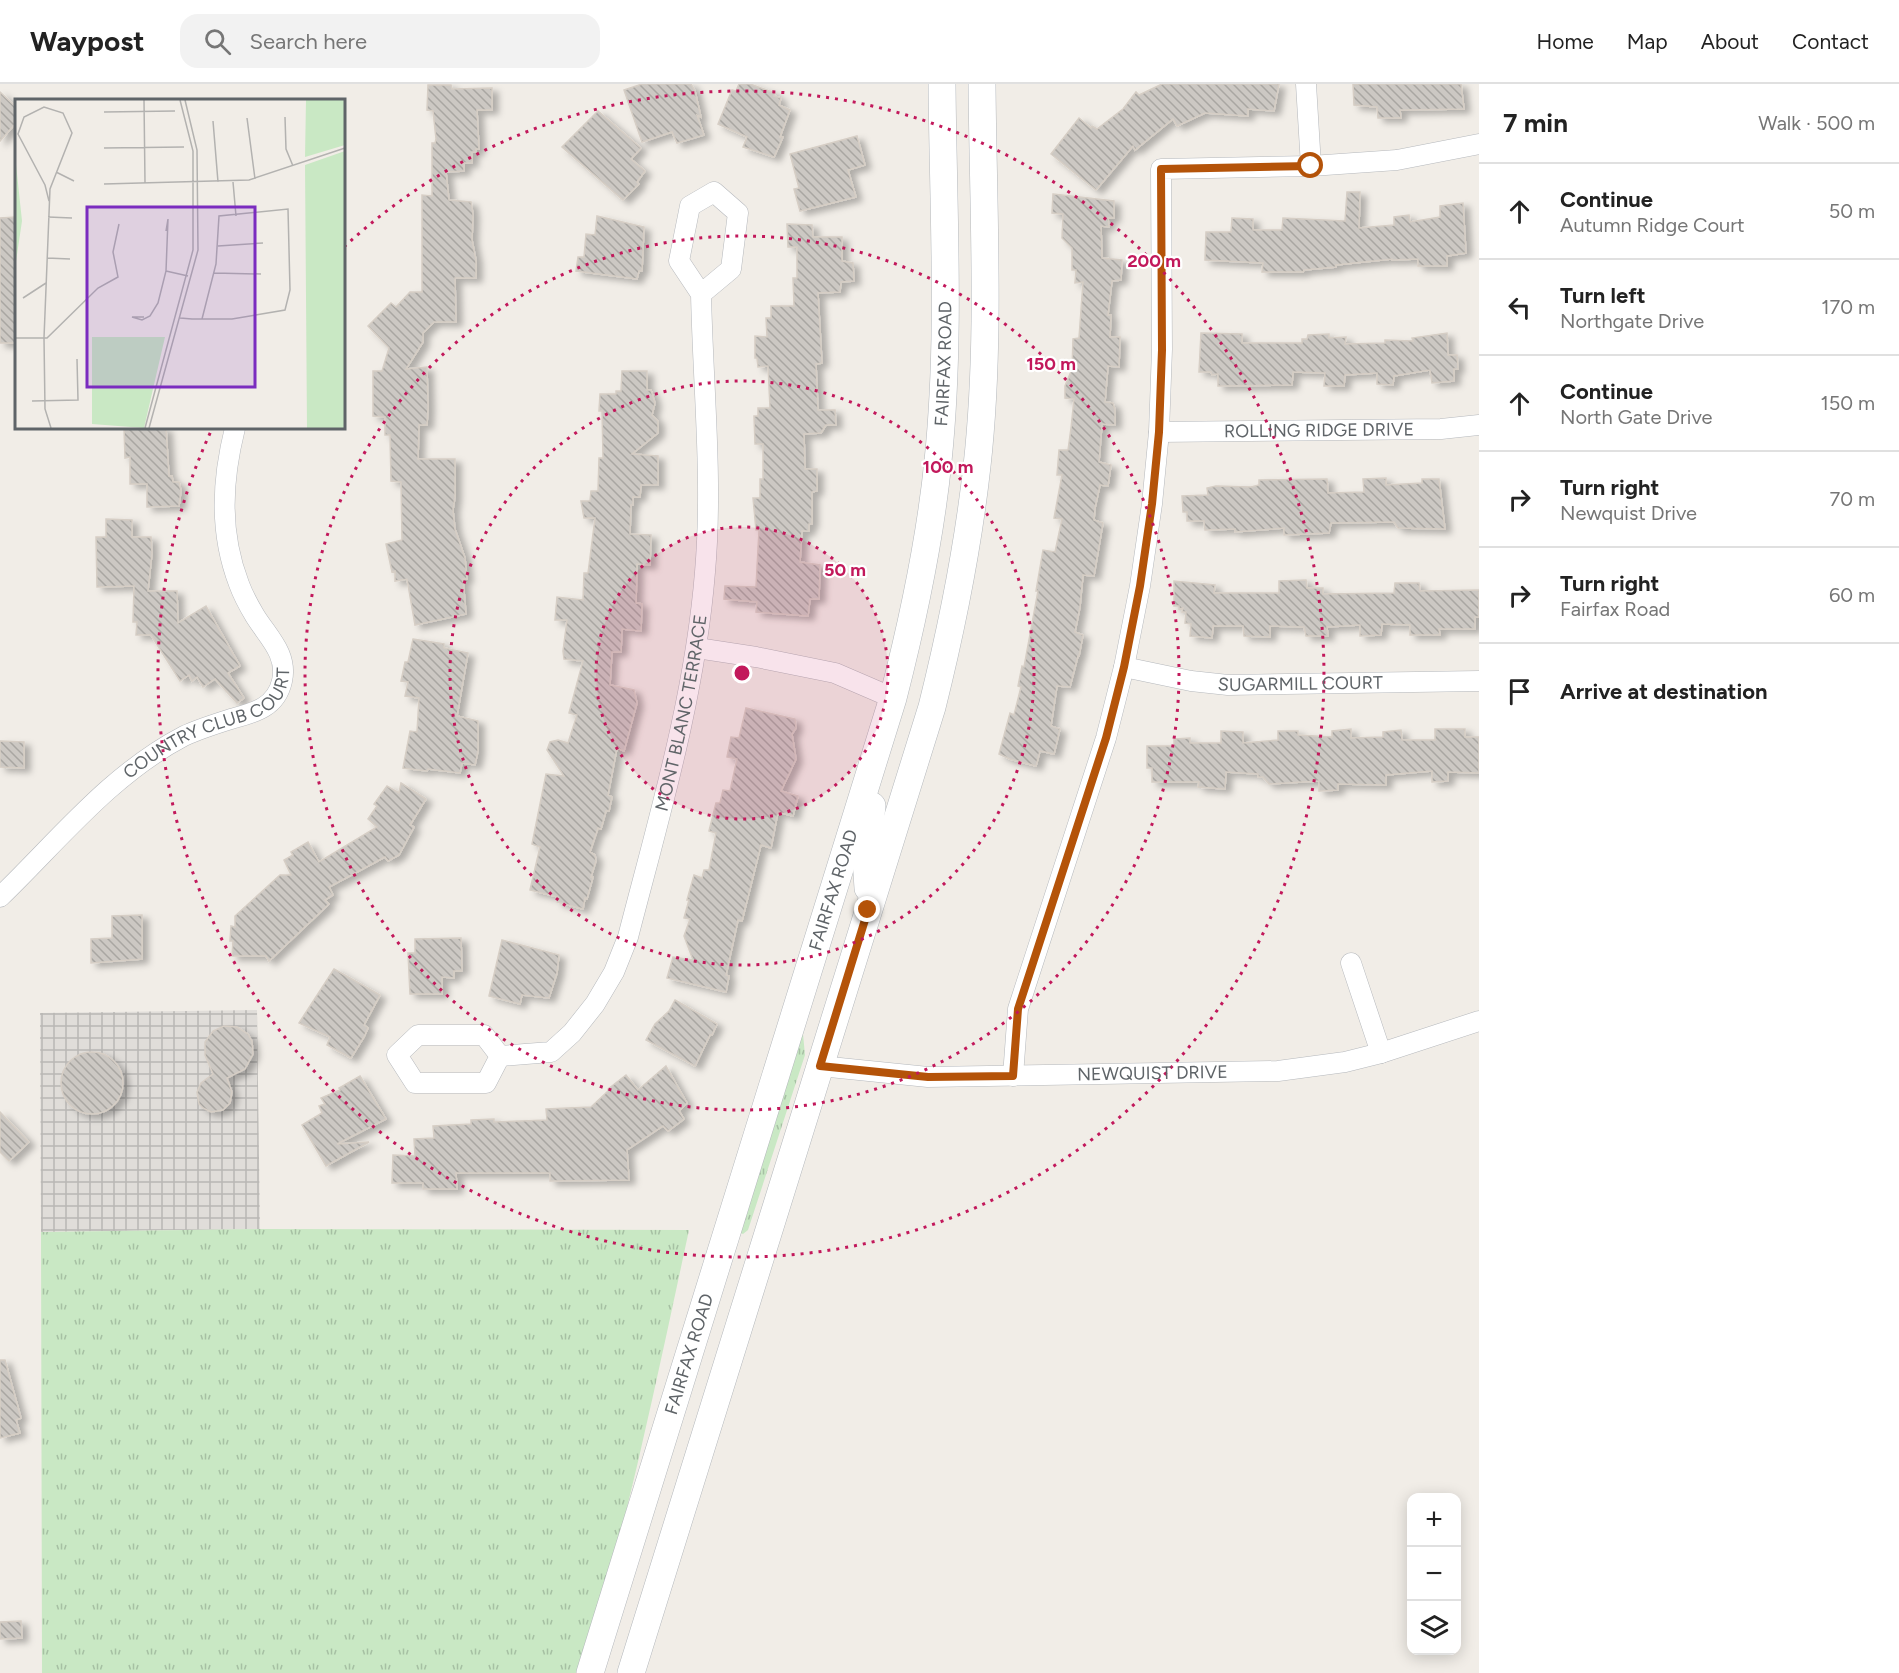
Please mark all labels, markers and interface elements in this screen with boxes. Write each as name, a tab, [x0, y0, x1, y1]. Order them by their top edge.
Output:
search box	[180, 14, 600, 68]
text: Waypost	[30, 24, 144, 58]
icon: search	[201, 25, 234, 58]
text: Search here	[249, 28, 367, 55]
text: Home	[1537, 29, 1594, 54]
text: Map	[1627, 29, 1668, 54]
text: About	[1701, 29, 1759, 54]
text: Contact	[1792, 29, 1869, 54]
inset map	[15, 99, 345, 429]
text: 7 min	[1503, 107, 1568, 139]
text: Walk · 500 m	[1758, 111, 1875, 135]
route start	[1297, 152, 1323, 178]
text: Continue	[1560, 186, 1653, 213]
icon: ahead	[1503, 195, 1536, 228]
text: 50 m	[1829, 199, 1875, 223]
text: Autumn Ridge Court	[1560, 213, 1745, 237]
text: 200 m	[1127, 250, 1181, 272]
text: Turn left	[1560, 282, 1646, 309]
icon: left	[1503, 291, 1536, 324]
text: 170 m	[1821, 295, 1875, 319]
street label: FAIRFAX ROAD	[930, 301, 956, 427]
text: Northgate Drive	[1560, 309, 1704, 333]
text: 150 m	[1026, 353, 1076, 375]
text: Continue	[1560, 378, 1653, 405]
icon: ahead	[1503, 387, 1536, 420]
text: 150 m	[1820, 391, 1875, 415]
text: North Gate Drive	[1560, 405, 1713, 429]
street label: ROLLING RIDGE DRIVE	[1224, 418, 1414, 442]
text: 100 m	[923, 456, 973, 478]
text: Turn right	[1560, 474, 1659, 501]
icon: right	[1503, 483, 1536, 516]
text: 70 m	[1829, 487, 1875, 511]
text: Newquist Drive	[1560, 501, 1697, 525]
text: 50 m	[824, 559, 866, 581]
text: Turn right	[1560, 570, 1659, 597]
icon: right	[1503, 579, 1536, 612]
text: 60 m	[1829, 583, 1875, 607]
text: Fairfax Road	[1560, 597, 1670, 621]
street label: MONT BLANC TERRACE	[650, 613, 712, 813]
centre of rings	[732, 663, 752, 683]
street label: COUNTRY CLUB COURT	[119, 667, 294, 784]
street label: SUGARMILL COURT	[1217, 672, 1383, 696]
icon: arrive	[1503, 675, 1536, 708]
text: Arrive at destination	[1560, 678, 1768, 705]
street label: FAIRFAX ROAD	[804, 827, 862, 953]
route end	[854, 896, 880, 922]
street label: NEWQUIST DRIVE	[1077, 1061, 1228, 1085]
street label: FAIRFAX ROAD	[660, 1291, 718, 1417]
map controls	[1407, 1493, 1461, 1655]
button: +	[1407, 1493, 1461, 1547]
button: −	[1407, 1547, 1461, 1601]
button: layers	[1407, 1601, 1461, 1655]

